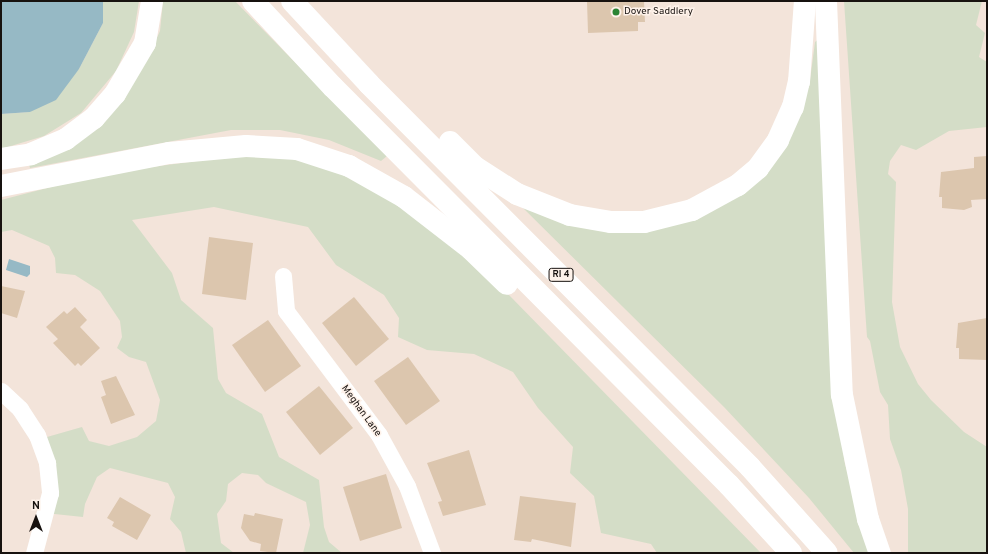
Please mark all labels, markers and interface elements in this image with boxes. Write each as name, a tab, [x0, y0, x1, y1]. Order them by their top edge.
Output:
place label: Dover Saddlery	[624, 6, 693, 18]
marker: Dover Saddlery	[611, 7, 621, 17]
road number: RI 4	[548, 268, 574, 282]
street label: Meghan Lane	[338, 383, 384, 439]
north arrow	[16, 498, 56, 538]
text: N	[32, 499, 40, 513]

